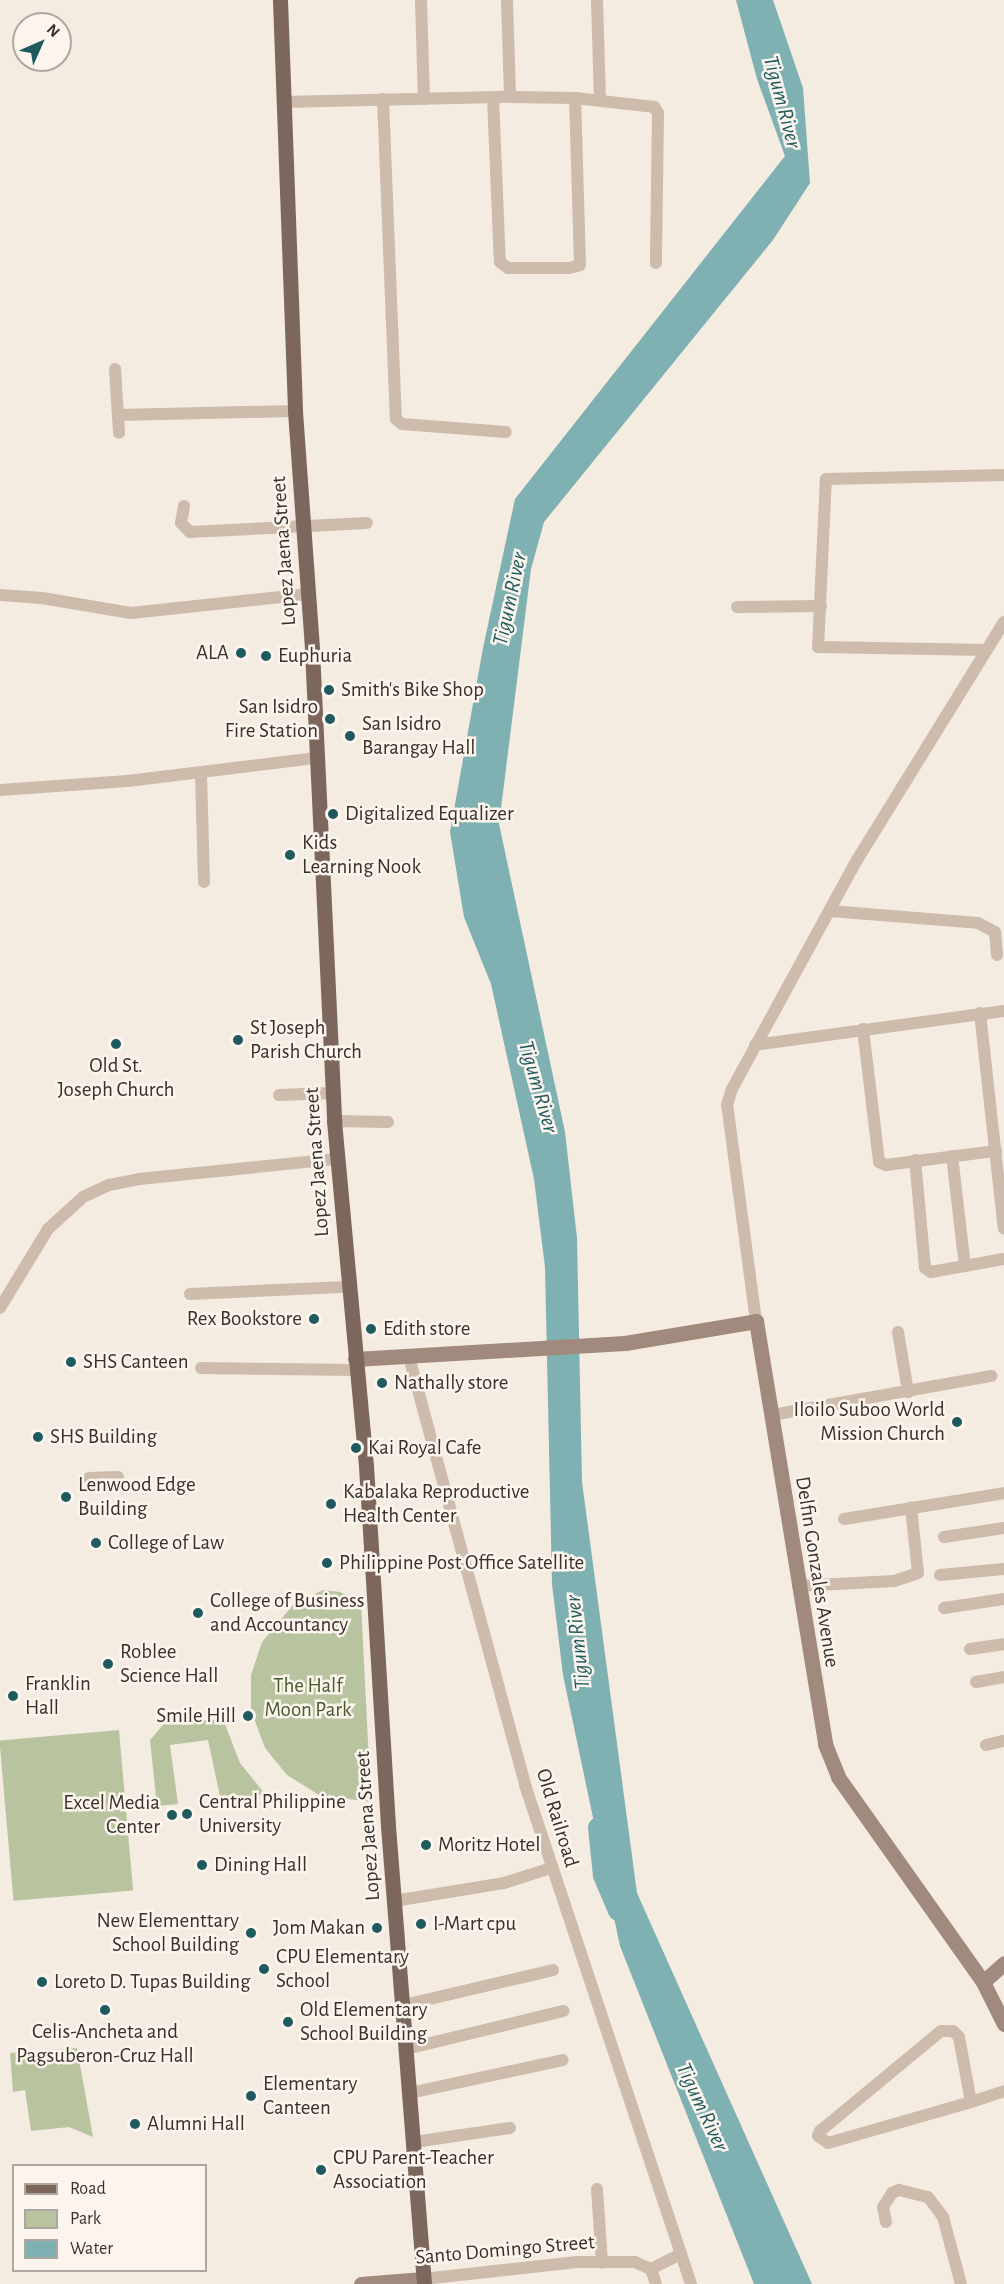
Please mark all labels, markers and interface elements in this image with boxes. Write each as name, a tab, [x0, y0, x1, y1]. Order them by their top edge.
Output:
north arrow	[12, 12, 72, 72]
text: N	[44, 21, 63, 40]
water label: Tigum River	[757, 53, 807, 151]
street label: Lopez Jaena Street	[266, 475, 302, 627]
water label: Tigum River	[487, 550, 533, 648]
place label: ALA	[196, 640, 229, 666]
place label: Euphuria	[278, 643, 352, 669]
marker: ALA	[234, 646, 248, 660]
marker: Euphuria	[259, 649, 273, 663]
place label: Smith's Bike Shop	[341, 677, 484, 703]
marker: Smith's Bike Shop	[322, 683, 336, 697]
place label: San Isidro Fire Station	[225, 694, 318, 744]
place label: San Isidro Barangay Hall	[362, 711, 476, 761]
marker: San Isidro Fire Station	[323, 712, 337, 726]
marker: San Isidro Barangay Hall	[343, 729, 357, 743]
place label: Digitalized Equalizer	[345, 801, 514, 827]
marker: Digitalized Equalizer	[326, 807, 340, 821]
place label: Kids Learning Nook	[302, 830, 421, 880]
marker: Kids Learning Nook	[283, 848, 297, 862]
place label: St Joseph Parish Church	[250, 1015, 362, 1065]
marker: St Joseph Parish Church	[231, 1033, 245, 1047]
marker: Old St. Joseph Church	[109, 1037, 123, 1051]
water label: Tigum River	[512, 1038, 564, 1136]
place label: Old St. Joseph Church	[57, 1053, 175, 1103]
street label: Lopez Jaena Street	[299, 1086, 335, 1238]
place label: Rex Bookstore	[187, 1306, 302, 1332]
marker: Rex Bookstore	[307, 1312, 321, 1326]
place label: Edith store	[383, 1316, 470, 1342]
marker: Edith store	[364, 1322, 378, 1336]
place label: SHS Canteen	[83, 1349, 189, 1375]
marker: SHS Canteen	[64, 1355, 78, 1369]
place label: Nathally store	[394, 1370, 508, 1396]
marker: Nathally store	[375, 1376, 389, 1390]
place label: Iloilo Suboo World Mission Church	[794, 1397, 945, 1447]
marker: Iloilo Suboo World Mission Church	[950, 1415, 964, 1429]
place label: SHS Building	[50, 1424, 157, 1450]
marker: SHS Building	[31, 1430, 45, 1444]
place label: Kai Royal Cafe	[368, 1435, 482, 1461]
marker: Kai Royal Cafe	[349, 1441, 363, 1455]
place label: Lenwood Edge Building	[78, 1472, 196, 1522]
street label: Delfin Gonzales Avenue	[789, 1475, 845, 1669]
place label: Kabalaka Reproductive Health Center	[343, 1479, 530, 1529]
marker: Lenwood Edge Building	[59, 1490, 73, 1504]
marker: Kabalaka Reproductive Health Center	[324, 1497, 338, 1511]
place label: College of Law	[108, 1530, 224, 1556]
marker: College of Law	[89, 1536, 103, 1550]
place label: Philippine Post Office Satellite	[339, 1550, 584, 1576]
marker: Philippine Post Office Satellite	[320, 1556, 334, 1570]
place label: College of Business and Accountancy	[210, 1588, 365, 1638]
water label: Tigum River	[560, 1594, 596, 1690]
marker: College of Business and Accountancy	[191, 1606, 205, 1620]
place label: Roblee Science Hall	[120, 1639, 218, 1689]
marker: Roblee Science Hall	[101, 1657, 115, 1671]
place label: Franklin Hall	[25, 1671, 91, 1721]
park label: The Half Moon Park	[264, 1673, 352, 1723]
marker: Franklin Hall	[6, 1689, 20, 1703]
place label: Smile Hill	[156, 1703, 236, 1729]
marker: Smile Hill	[241, 1709, 255, 1723]
street label: Lopez Jaena Street	[350, 1750, 386, 1902]
street label: Old Railroad	[530, 1766, 584, 1870]
place label: Central Philippine University	[199, 1789, 346, 1839]
place label: Excel Media Center	[63, 1790, 160, 1840]
marker: Central Philippine University	[180, 1807, 194, 1821]
marker: Excel Media Center	[165, 1808, 179, 1822]
place label: Moritz Hotel	[438, 1832, 540, 1858]
marker: Moritz Hotel	[419, 1838, 433, 1852]
place label: Dining Hall	[214, 1852, 307, 1878]
marker: Dining Hall	[195, 1858, 209, 1872]
place label: New Elementtary School Building	[97, 1908, 239, 1958]
place label: I-Mart cpu	[433, 1911, 516, 1937]
place label: Jom Makan	[273, 1915, 365, 1941]
marker: I-Mart cpu	[414, 1917, 428, 1931]
marker: Jom Makan	[370, 1921, 384, 1935]
marker: New Elementtary School Building	[244, 1926, 258, 1940]
place label: CPU Elementary School	[276, 1944, 409, 1994]
marker: CPU Elementary School	[257, 1962, 271, 1976]
place label: Loreto D. Tupas Building	[54, 1969, 250, 1995]
marker: Loreto D. Tupas Building	[35, 1975, 49, 1989]
place label: Old Elementary School Building	[300, 1997, 427, 2047]
marker: Celis-Ancheta and Pagsuberon-Cruz Hall	[98, 2003, 112, 2017]
marker: Old Elementary School Building	[281, 2015, 295, 2029]
place label: Celis-Ancheta and Pagsuberon-Cruz Hall	[16, 2019, 194, 2069]
water label: Tigum River	[670, 2059, 734, 2155]
place label: Elementary Canteen	[263, 2071, 357, 2121]
marker: Elementary Canteen	[244, 2089, 258, 2103]
place label: Alumni Hall	[147, 2111, 245, 2137]
marker: Alumni Hall	[128, 2117, 142, 2131]
place label: CPU Parent-Teacher Association	[333, 2145, 494, 2195]
marker: CPU Parent-Teacher Association	[314, 2163, 328, 2177]
legend	[12, 2164, 207, 2272]
text: Road	[70, 2180, 106, 2198]
text: Park	[70, 2210, 101, 2228]
street label: Santo Domingo Street	[414, 2230, 596, 2270]
text: Water	[70, 2240, 113, 2258]

